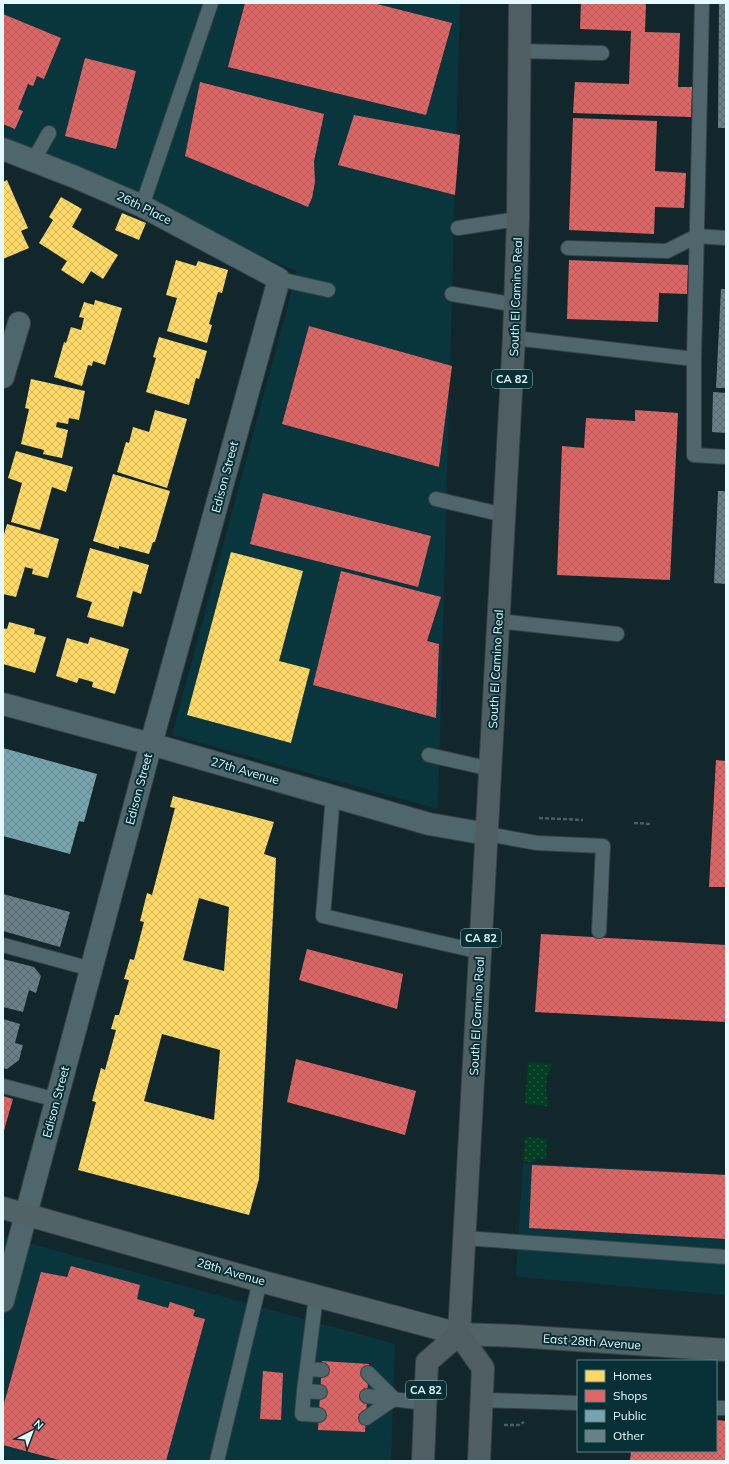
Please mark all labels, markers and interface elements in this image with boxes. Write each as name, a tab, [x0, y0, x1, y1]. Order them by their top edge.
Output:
street label: 26th Place	[114, 188, 174, 227]
street label: South El Camino Real	[506, 237, 525, 357]
road number: CA 82	[492, 370, 532, 388]
street label: Edison Street	[208, 440, 241, 514]
street label: South El Camino Real	[485, 609, 506, 729]
street label: Edison Street	[122, 752, 155, 826]
street label: 27th Avenue	[209, 754, 281, 787]
road number: CA 82	[461, 929, 501, 947]
street label: South El Camino Real	[466, 956, 487, 1076]
street label: Edison Street	[39, 1065, 72, 1139]
street label: 28th Avenue	[195, 1255, 267, 1288]
street label: East 28th Avenue	[543, 1331, 641, 1352]
legend	[577, 1360, 717, 1452]
text: Homes	[613, 1368, 652, 1383]
road number: CA 82	[406, 1381, 446, 1399]
text: Shops	[613, 1388, 648, 1403]
text: Public	[613, 1408, 647, 1423]
north arrow	[12, 1412, 52, 1452]
text: N	[31, 1417, 46, 1433]
text: Other	[613, 1428, 645, 1443]

